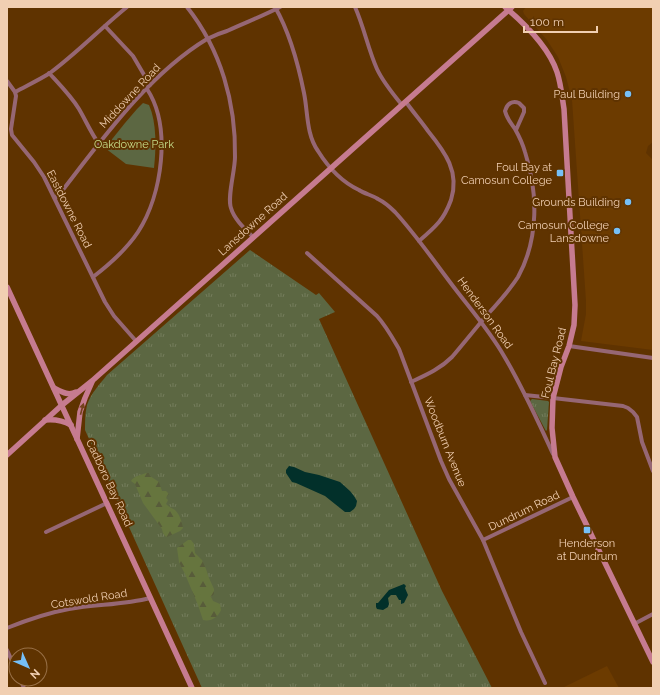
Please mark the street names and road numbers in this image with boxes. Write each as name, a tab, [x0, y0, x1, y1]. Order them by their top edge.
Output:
street label: Middowne Road	[97, 61, 163, 131]
street label: Eastdowne Road	[44, 168, 94, 250]
street label: Lansdowne Road	[216, 190, 290, 258]
street label: Henderson Road	[455, 275, 515, 352]
street label: Foul Bay Road	[539, 326, 569, 400]
street label: Woodburn Avenue	[421, 395, 469, 489]
street label: Cadboro Bay Road	[83, 437, 135, 529]
street label: Dundrum Road	[486, 488, 562, 534]
street label: Cotswold Road	[50, 587, 128, 611]

